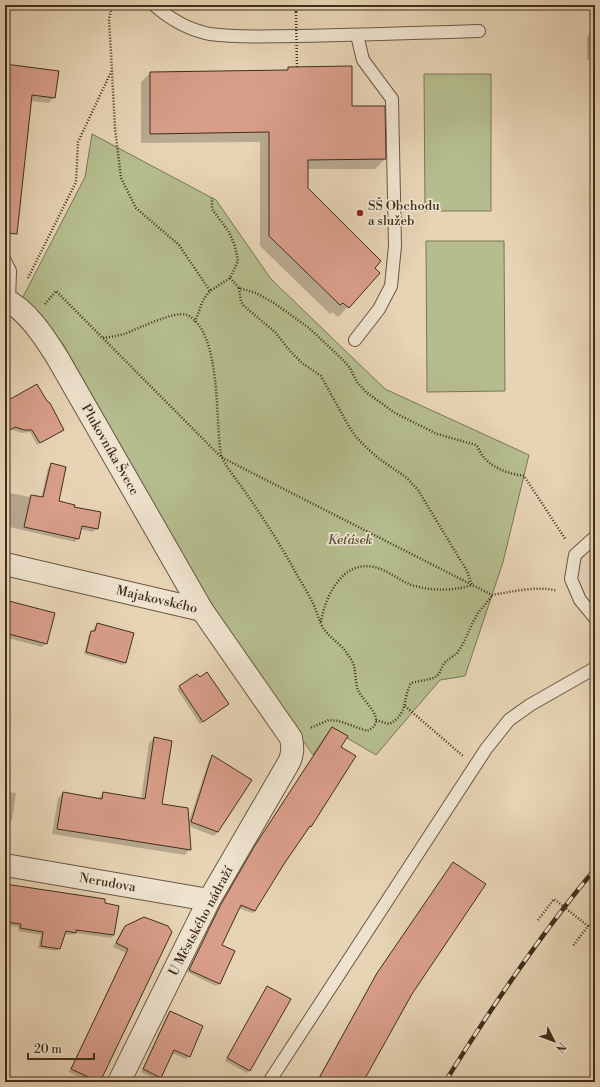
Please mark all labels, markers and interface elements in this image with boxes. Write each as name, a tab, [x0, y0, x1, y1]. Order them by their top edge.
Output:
place label: SŠ Obchodu a služeb	[368, 197, 440, 229]
marker: SŠ Obchodu a služeb	[355, 208, 365, 218]
street label: Plukovníka Švece	[78, 401, 143, 498]
park label: Keťásek	[328, 532, 373, 548]
street label: Majakovského	[115, 582, 199, 617]
street label: U Městského nádraží	[165, 863, 237, 979]
street label: Nerudova	[78, 870, 137, 895]
north arrow	[534, 1021, 574, 1061]
scale bar	[28, 1035, 94, 1061]
text: N	[552, 1039, 569, 1055]
text: 20 m	[34, 1042, 62, 1057]

